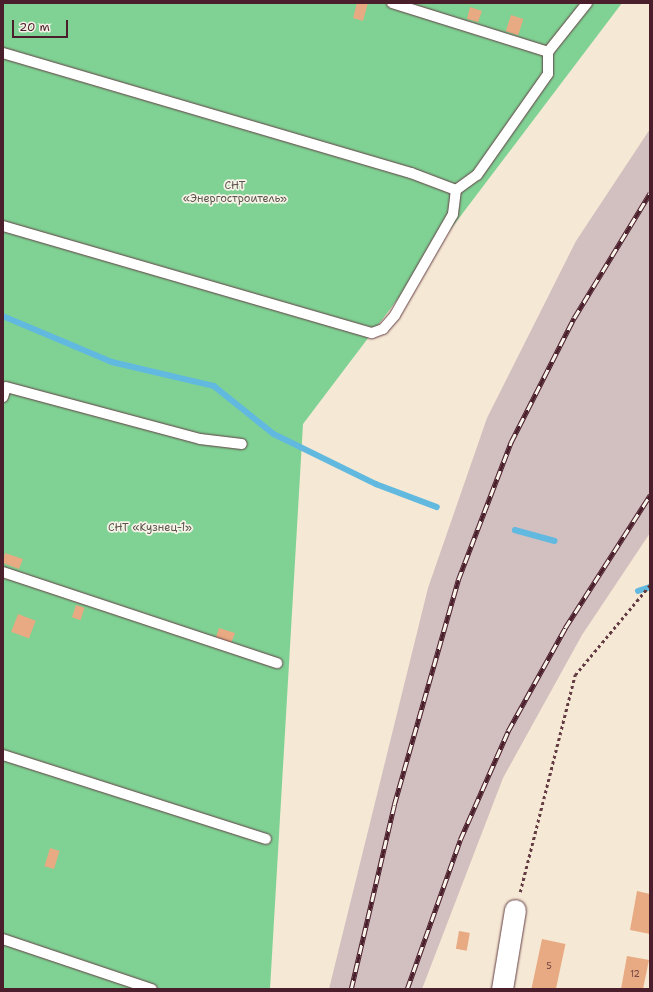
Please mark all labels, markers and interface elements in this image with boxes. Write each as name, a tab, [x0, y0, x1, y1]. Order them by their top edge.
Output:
scale bar	[14, 12, 70, 38]
text: 20 m	[19, 19, 50, 35]
park label: СНТ «Энергостроитель»	[183, 180, 287, 206]
park label: СНТ «Кузнец-1»	[108, 521, 192, 535]
house number: 5	[546, 961, 552, 971]
house number: 12	[630, 969, 640, 979]

